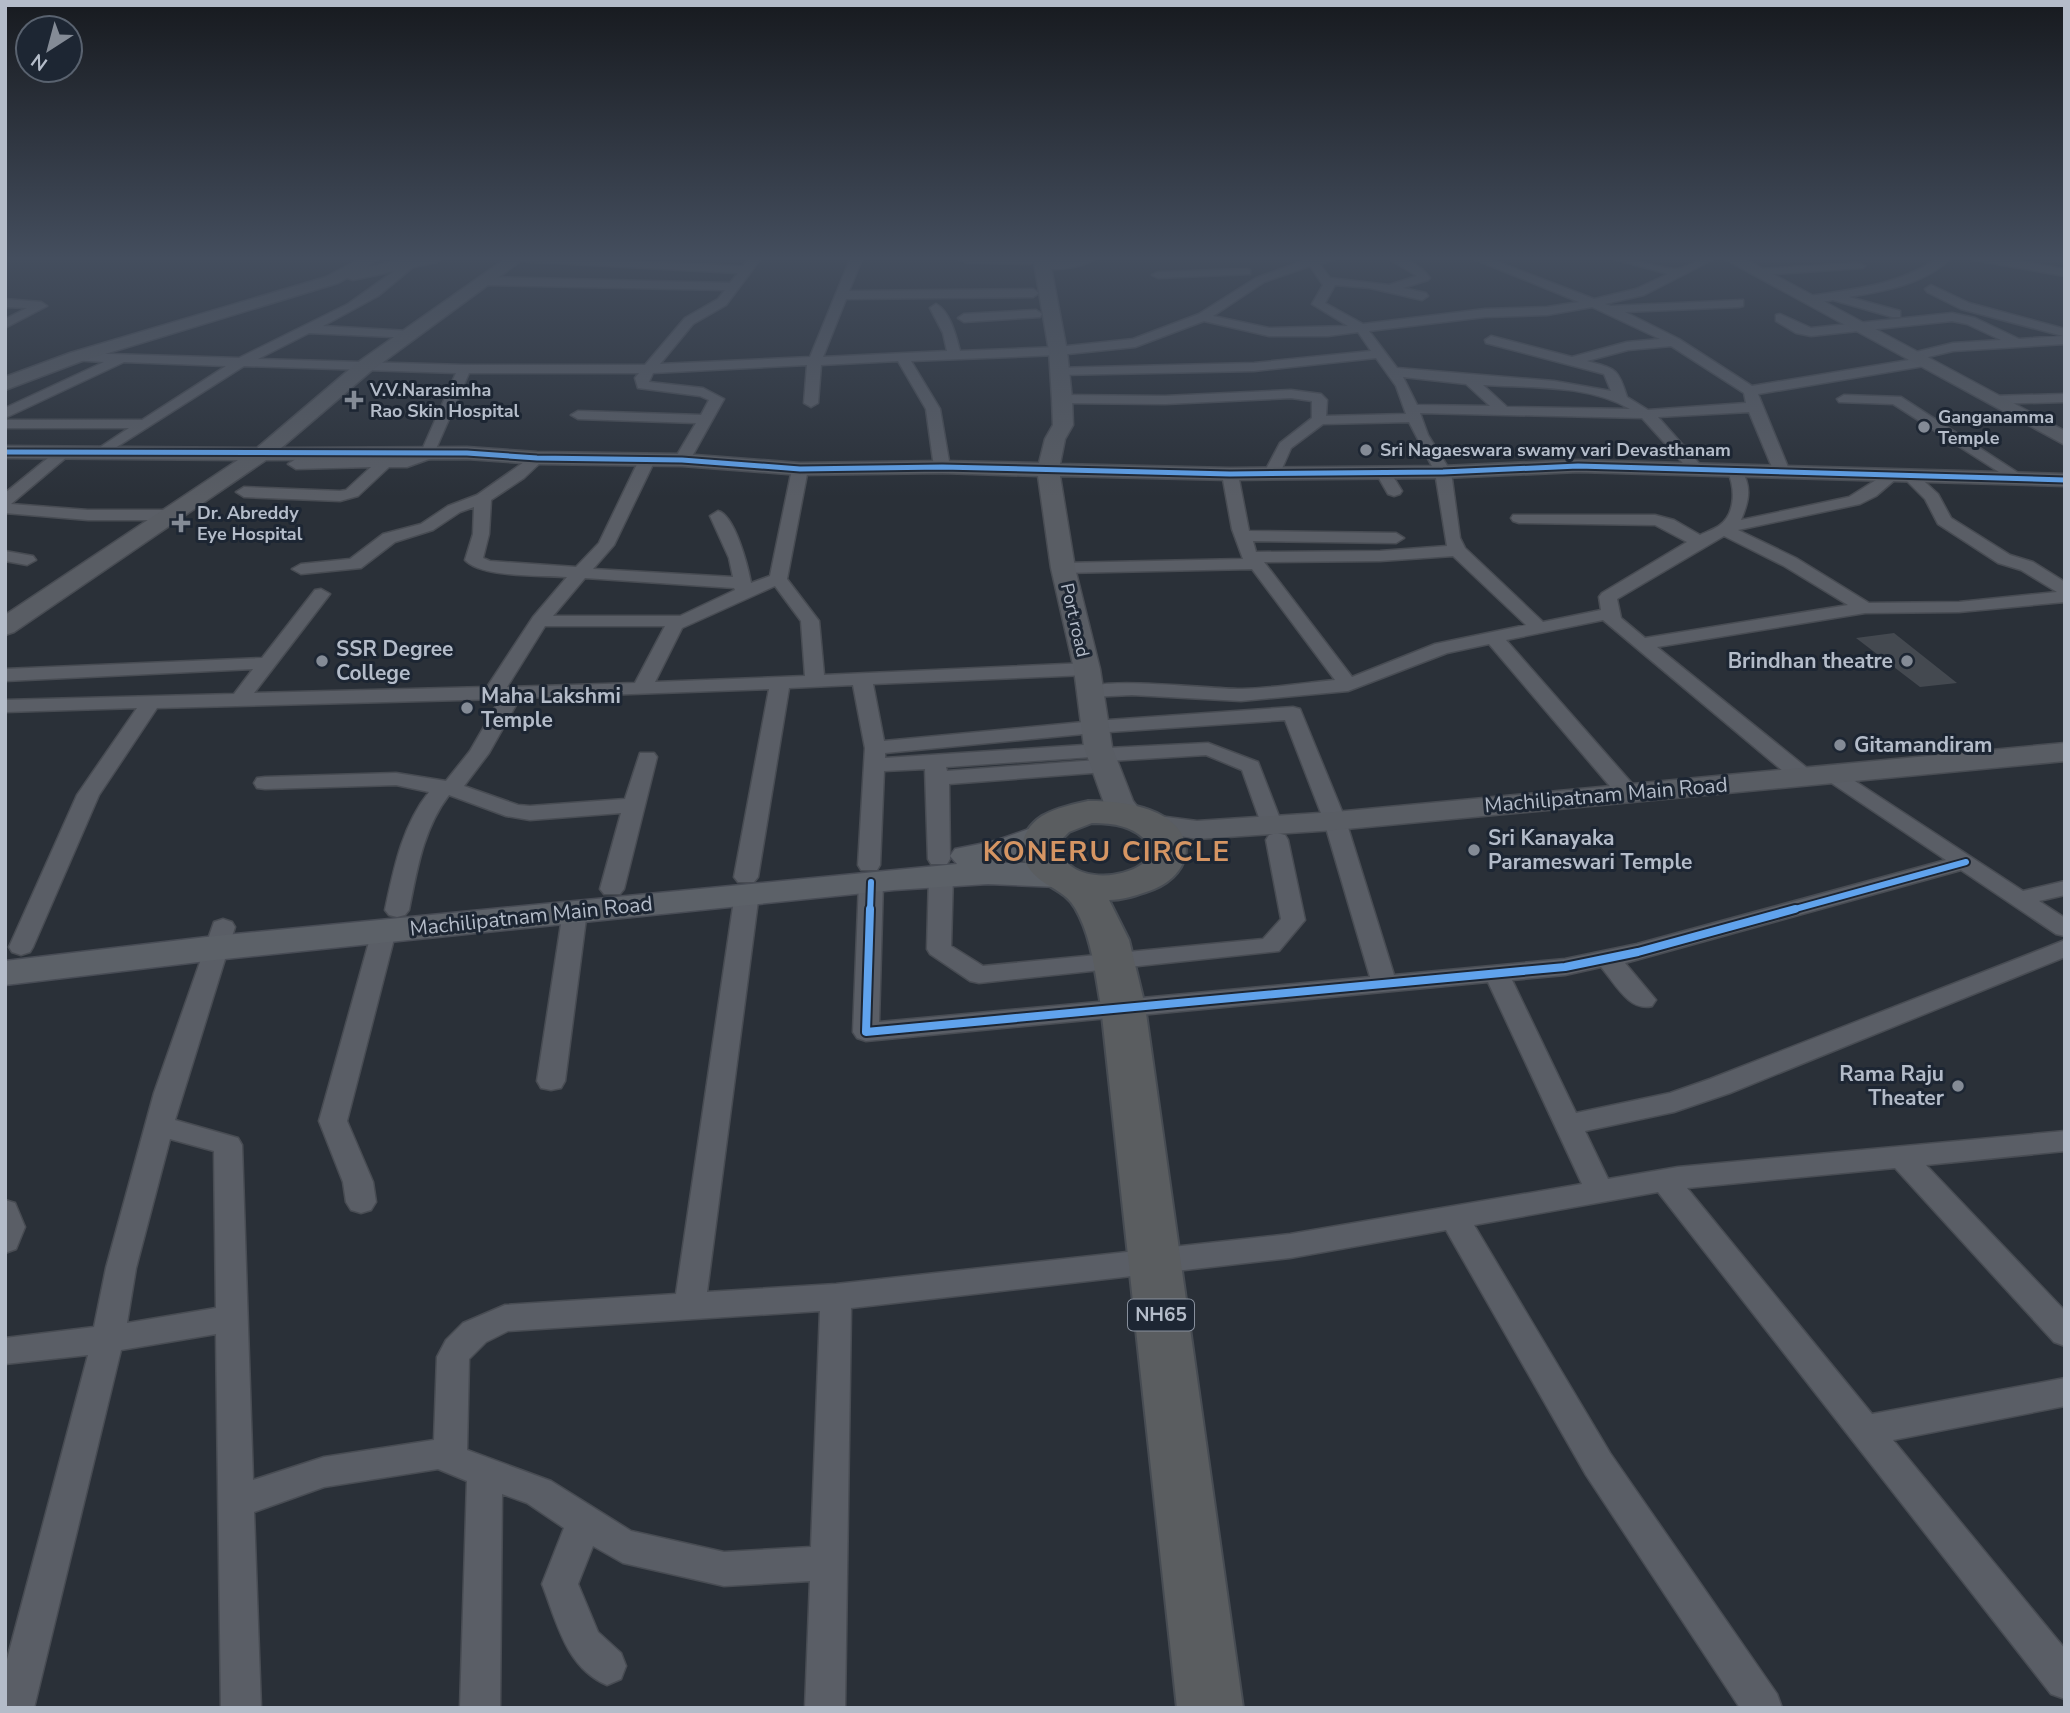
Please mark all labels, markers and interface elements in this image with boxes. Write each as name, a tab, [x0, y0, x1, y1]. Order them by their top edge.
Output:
north arrow	[14, 14, 84, 84]
text: N	[26, 47, 53, 77]
place label: V.V.Narasimha Rao Skin Hospital	[369, 378, 520, 423]
marker: V.V.Narasimha Rao Skin Hospital	[344, 390, 364, 410]
place label: Ganganamma Temple	[1938, 405, 2054, 450]
marker: Ganganamma Temple	[1916, 419, 1932, 435]
place label: Sri Nagaeswara swamy vari Devasthanam	[1380, 438, 1731, 462]
marker: Sri Nagaeswara swamy vari Devasthanam	[1358, 442, 1374, 458]
place label: Dr. Abreddy Eye Hospital	[197, 501, 303, 546]
marker: Dr. Abreddy Eye Hospital	[171, 513, 191, 533]
street label: Port road	[1055, 581, 1095, 659]
place label: SSR Degree College	[336, 635, 453, 687]
place label: Brindhan theatre	[1728, 647, 1893, 675]
marker: SSR Degree College	[314, 653, 330, 669]
marker: Brindhan theatre	[1899, 653, 1915, 669]
place label: Maha Lakshmi Temple	[481, 682, 621, 734]
marker: Maha Lakshmi Temple	[459, 700, 475, 716]
place label: Gitamandiram	[1854, 731, 1993, 759]
marker: Gitamandiram	[1832, 737, 1848, 753]
street label: Machilipatnam Main Road	[1483, 770, 1729, 820]
place label: Sri Kanayaka Parameswari Temple	[1488, 824, 1692, 876]
district label: KONERU CIRCLE	[983, 833, 1231, 871]
marker: Sri Kanayaka Parameswari Temple	[1466, 842, 1482, 858]
street label: Machilipatnam Main Road	[408, 889, 654, 943]
place label: Rama Raju Theater	[1839, 1060, 1945, 1112]
marker: Rama Raju Theater	[1950, 1078, 1966, 1094]
road number: NH65	[1128, 1300, 1194, 1330]

